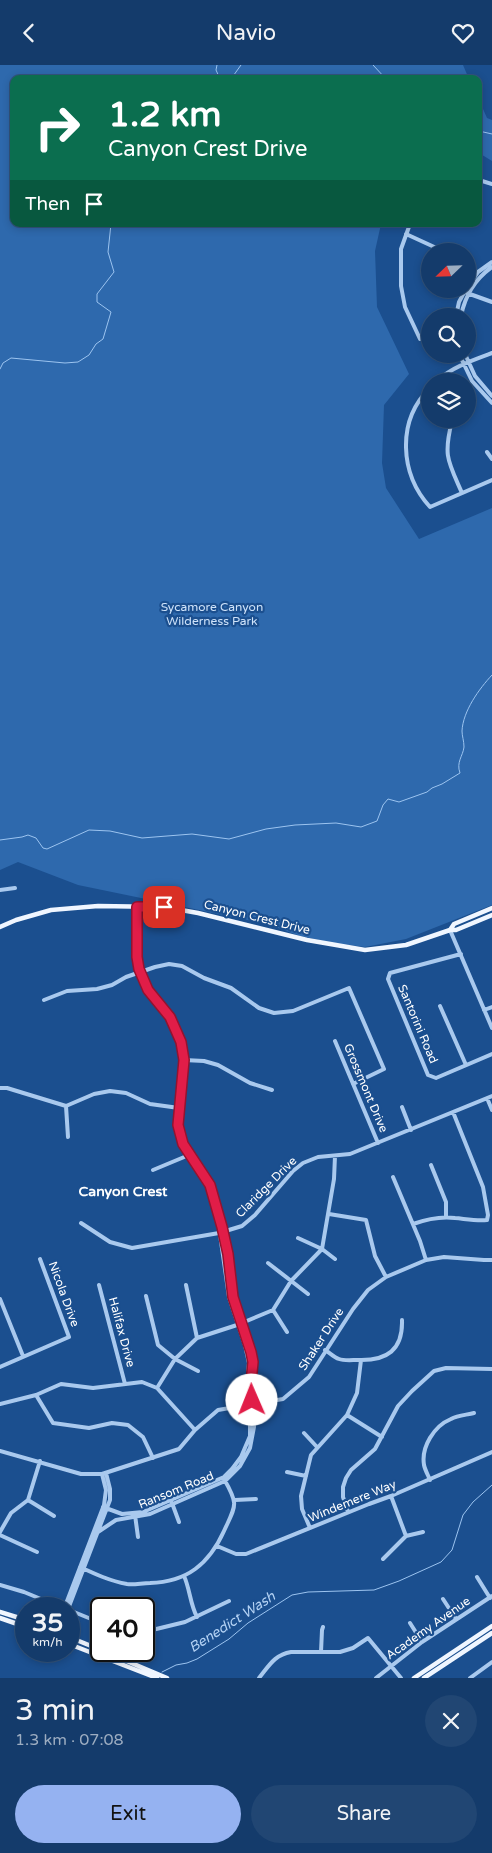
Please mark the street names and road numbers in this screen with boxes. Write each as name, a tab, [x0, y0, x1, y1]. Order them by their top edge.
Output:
street label: Canyon Crest Drive	[203, 897, 312, 937]
street label: Santorini Road	[395, 982, 441, 1066]
street label: Grossmont Drive	[341, 1042, 391, 1135]
street label: Claridge Drive	[233, 1154, 299, 1220]
street label: Nicola Drive	[46, 1259, 82, 1329]
street label: Halifax Drive	[106, 1295, 138, 1369]
street label: Shaker Drive	[296, 1305, 347, 1373]
street label: Ransom Road	[136, 1469, 216, 1511]
street label: Windemere Way	[306, 1477, 398, 1525]
street label: Academy Avenue	[383, 1594, 473, 1662]

